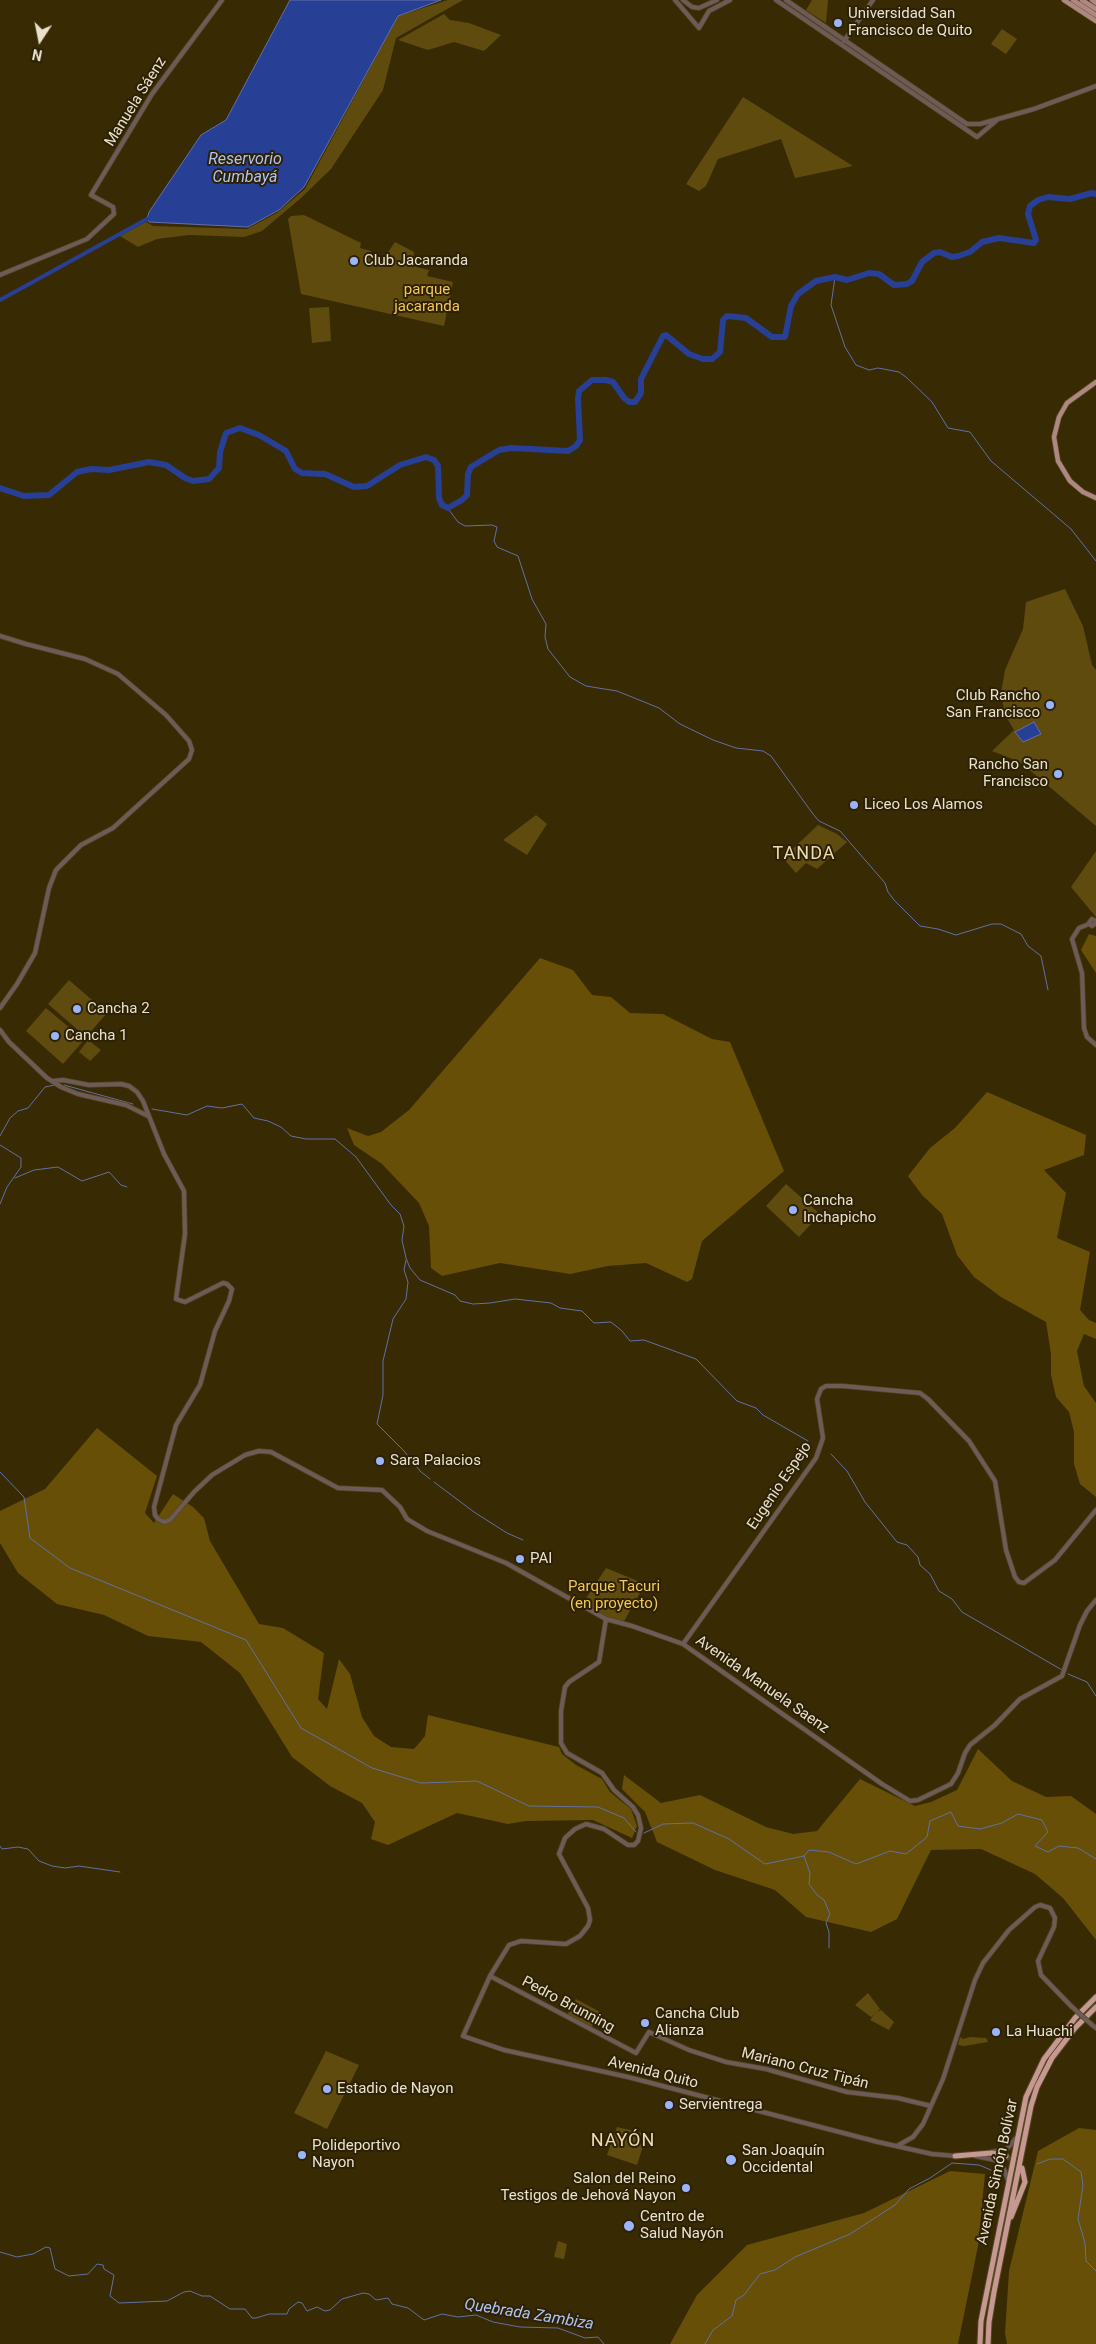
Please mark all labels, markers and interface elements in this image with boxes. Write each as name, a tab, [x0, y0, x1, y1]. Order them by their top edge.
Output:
place label: Universidad San Francisco de Quito	[848, 5, 972, 40]
north arrow	[15, 15, 65, 65]
marker: Universidad San Francisco de Quito	[832, 17, 844, 29]
text: N	[31, 46, 44, 64]
street label: Manuela Sáenz	[101, 54, 171, 150]
water label: Reservorio Cumbayá	[208, 150, 282, 188]
place label: Club Jacaranda	[364, 252, 468, 270]
marker: Club Jacaranda	[348, 255, 360, 267]
park label: parque jacaranda	[394, 281, 460, 316]
place label: Club Rancho San Francisco	[946, 687, 1040, 722]
marker: Club Rancho San Francisco	[1044, 699, 1056, 711]
place label: Rancho San Francisco	[969, 756, 1048, 791]
marker: Rancho San Francisco	[1052, 768, 1064, 780]
place label: Liceo Los Alamos	[864, 796, 983, 814]
marker: Liceo Los Alamos	[848, 799, 860, 811]
district label: TANDA	[772, 843, 836, 865]
place label: Cancha 2	[87, 1000, 150, 1018]
marker: Cancha 2	[71, 1003, 83, 1015]
place label: Cancha 1	[65, 1027, 128, 1045]
marker: Cancha 1	[49, 1030, 61, 1042]
place label: Cancha Inchapicho	[803, 1192, 876, 1227]
marker: Cancha Inchapicho	[787, 1204, 799, 1216]
street label: Eugenio Espejo	[744, 1439, 816, 1533]
place label: Sara Palacios	[390, 1452, 481, 1470]
marker: Sara Palacios	[374, 1455, 386, 1467]
place label: PAI	[530, 1550, 552, 1568]
marker: PAI	[514, 1553, 526, 1565]
park label: Parque Tacuri (en proyecto)	[568, 1578, 660, 1613]
street label: Avenida Manuela Saenz	[692, 1632, 832, 1738]
street label: Pedro Brunning	[518, 1973, 618, 2037]
place label: Cancha Club Alianza	[655, 2005, 739, 2040]
marker: Cancha Club Alianza	[639, 2017, 651, 2029]
place label: La Huachi	[1006, 2023, 1073, 2041]
marker: La Huachi	[990, 2026, 1002, 2038]
street label: Mariano Cruz Tipán	[740, 2044, 870, 2094]
street label: Avenida Quito	[606, 2053, 700, 2093]
place label: Estadio de Nayon	[337, 2080, 453, 2098]
marker: Estadio de Nayon	[321, 2083, 333, 2095]
place label: Servientrega	[679, 2096, 763, 2114]
street label: Avenida Simón Bolívar	[974, 2097, 1022, 2247]
marker: Servientrega	[663, 2099, 675, 2111]
district label: NAYÓN	[590, 2130, 656, 2152]
place label: Polideportivo Nayon	[312, 2137, 400, 2172]
place label: San Joaquín Occidental	[742, 2142, 825, 2177]
marker: Polideportivo Nayon	[296, 2149, 308, 2161]
marker: San Joaquín Occidental	[724, 2153, 738, 2167]
place label: Salon del Reino Testigos de Jehová Nayon	[500, 2170, 676, 2205]
marker: Salon del Reino Testigos de Jehová Nayon	[680, 2182, 692, 2194]
place label: Centro de Salud Nayón	[640, 2208, 724, 2243]
marker: Centro de Salud Nayón	[622, 2219, 636, 2233]
water label: Quebrada Zambiza	[463, 2295, 595, 2335]

